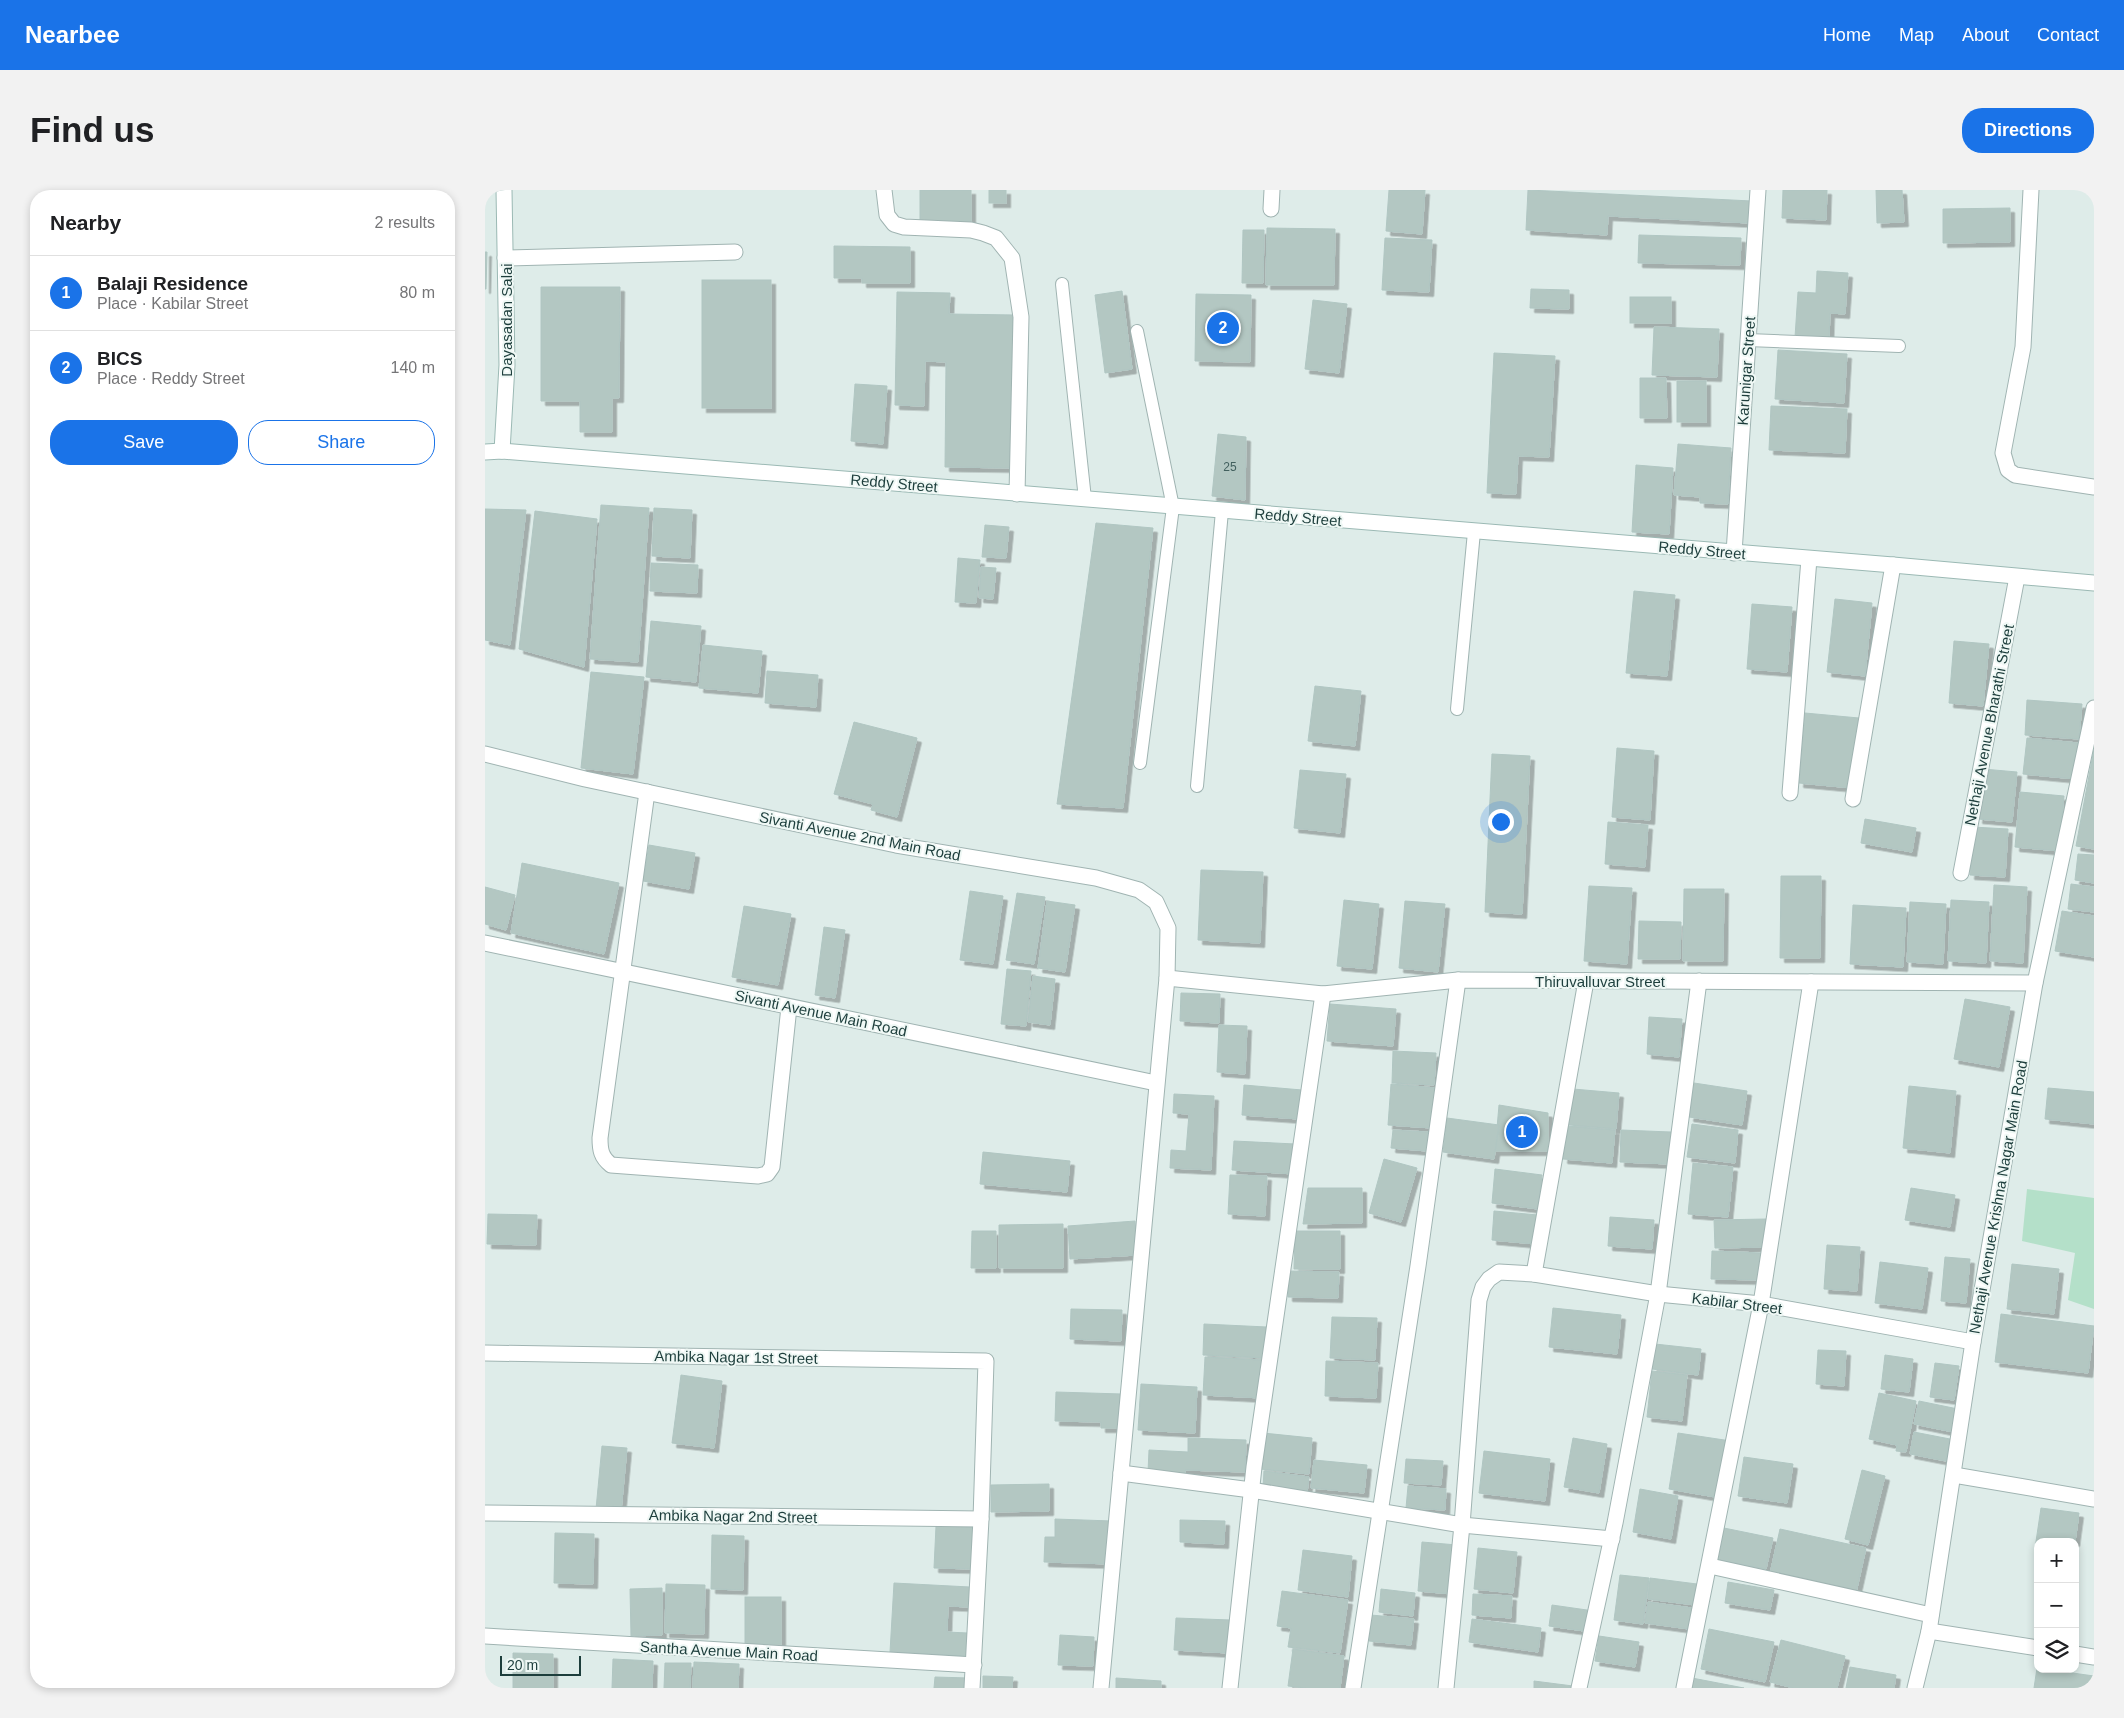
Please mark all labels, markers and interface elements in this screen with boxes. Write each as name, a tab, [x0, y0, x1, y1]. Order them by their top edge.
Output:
text: Nearbee	[25, 21, 120, 48]
text: Home	[1823, 25, 1871, 45]
text: Map	[1899, 25, 1934, 45]
text: About	[1962, 25, 2009, 45]
text: Contact	[2037, 25, 2099, 45]
button: Directions	[1962, 108, 2094, 153]
text: Find us	[30, 110, 154, 149]
text: Nearby	[50, 211, 121, 234]
text: 2 results	[375, 214, 435, 231]
street label: Dayasadan Salai	[498, 263, 515, 377]
text: Balaji Residence	[97, 273, 248, 294]
text: 1	[62, 284, 70, 301]
text: 80 m	[399, 284, 435, 301]
text: Place · Kabilar Street	[97, 295, 248, 312]
pin: 2	[1207, 309, 1239, 347]
street label: Karunigar Street	[1734, 315, 1758, 426]
text: BICS	[97, 348, 142, 369]
text: 2	[62, 359, 70, 376]
text: 140 m	[391, 359, 435, 376]
text: Place · Reddy Street	[97, 370, 245, 387]
button: Save	[50, 420, 238, 465]
button: Share	[248, 420, 435, 465]
house number: 25	[1223, 460, 1237, 474]
street label: Reddy Street	[850, 471, 939, 495]
street label: Reddy Street	[1254, 505, 1343, 529]
street label: Reddy Street	[1658, 538, 1747, 562]
street label: Nethaji Avenue Bharathi Street	[1961, 622, 2017, 827]
street label: Sivanti Avenue 2nd Main Road	[758, 808, 962, 864]
your location	[1488, 809, 1514, 835]
street label: Thiruvalluvar Street	[1535, 973, 1666, 990]
street label: Sivanti Avenue Main Road	[733, 986, 909, 1040]
street label: Nethaji Avenue Krishna Nagar Main Road	[1966, 1059, 2030, 1335]
pin: 1	[1506, 1113, 1538, 1151]
street label: Kabilar Street	[1691, 1289, 1784, 1317]
street label: Ambika Nagar 1st Street	[654, 1347, 819, 1367]
street label: Ambika Nagar 2nd Street	[649, 1506, 818, 1526]
map controls	[2034, 1538, 2079, 1673]
button: +	[2034, 1538, 2079, 1583]
button: −	[2034, 1583, 2079, 1628]
button: layers	[2034, 1628, 2079, 1673]
street label: Santha Avenue Main Road	[640, 1638, 818, 1664]
scale bar	[500, 1653, 581, 1676]
text: 20 m	[507, 1657, 538, 1673]

